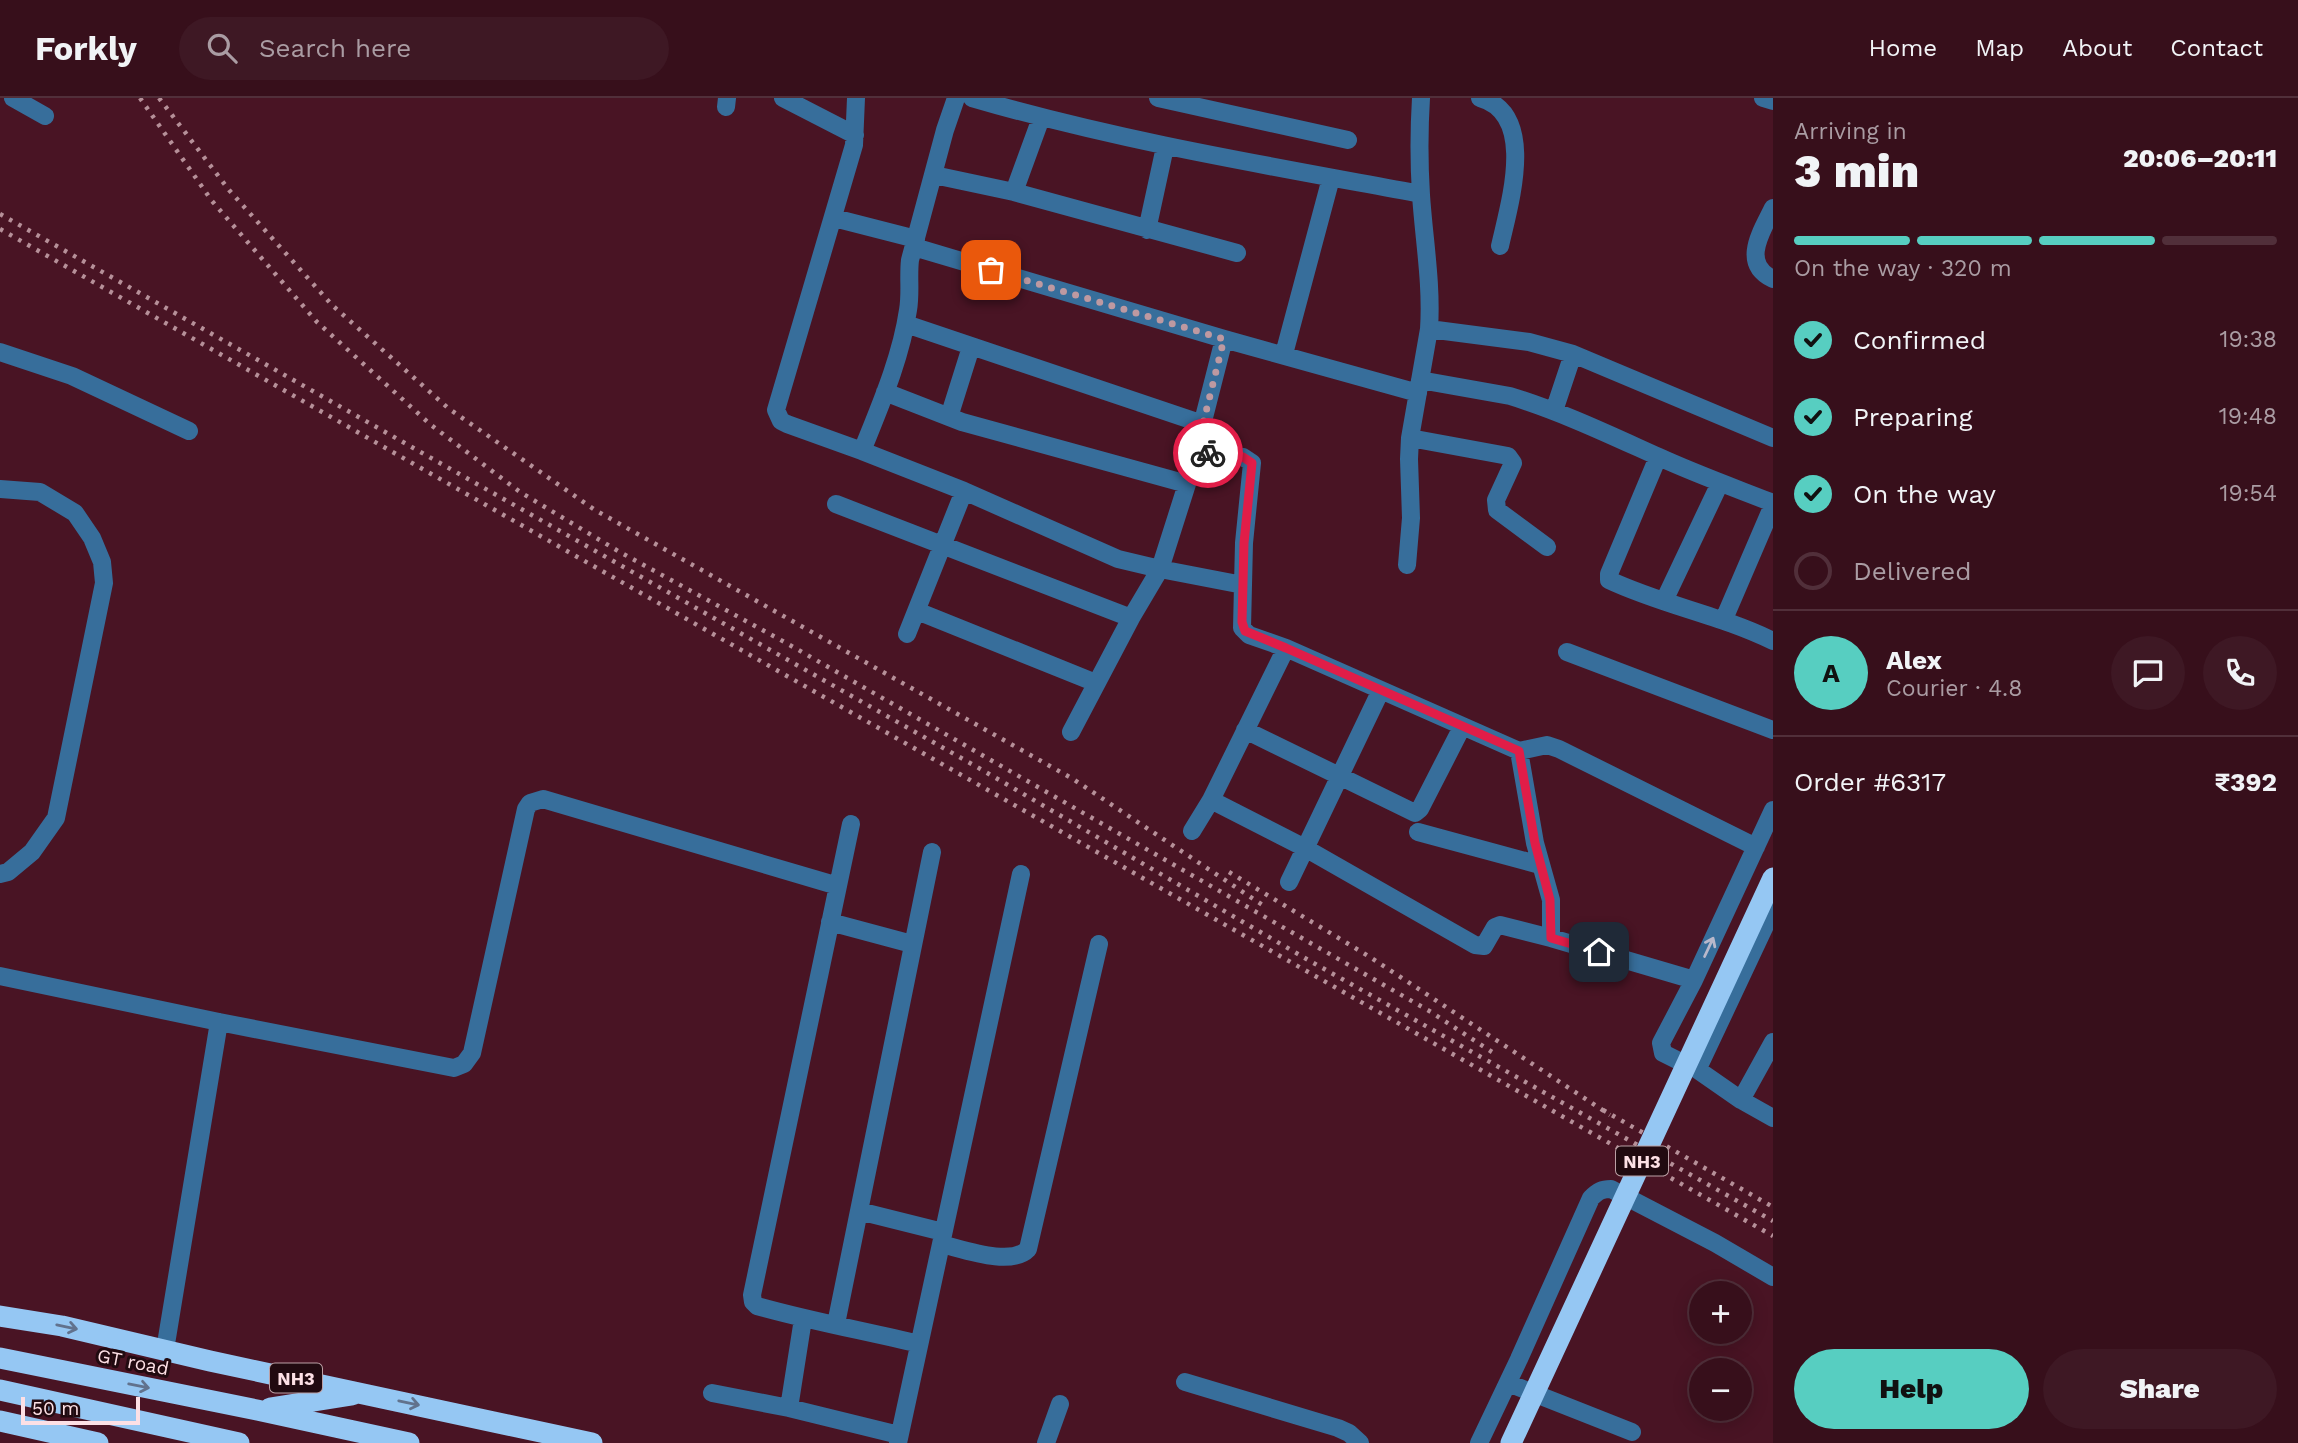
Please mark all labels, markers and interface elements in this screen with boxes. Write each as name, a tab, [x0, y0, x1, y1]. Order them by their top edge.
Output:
search box	[179, 17, 669, 80]
text: Forkly	[35, 29, 137, 68]
icon: search	[203, 29, 241, 67]
text: Search here	[259, 33, 411, 63]
text: Home	[1869, 34, 1937, 62]
text: Map	[1975, 34, 2024, 62]
text: About	[2062, 34, 2132, 62]
text: Contact	[2170, 34, 2263, 62]
text: Arriving in	[1794, 118, 1907, 145]
text: 20:06–20:11	[2123, 143, 2277, 173]
text: 3 min	[1794, 144, 1919, 198]
pin	[961, 240, 1021, 300]
icon: bag	[972, 251, 1010, 289]
text: On the way · 320 m	[1794, 255, 2012, 282]
icon: check	[1794, 321, 1832, 359]
text: Confirmed	[1853, 325, 1986, 355]
text: 19:38	[2219, 326, 2277, 353]
icon: check	[1794, 398, 1832, 436]
text: Preparing	[1853, 402, 1973, 432]
text: 19:48	[2219, 403, 2277, 430]
courier	[1173, 418, 1243, 488]
icon: bike	[1189, 434, 1227, 472]
icon: check	[1794, 475, 1832, 513]
text: On the way	[1853, 479, 1996, 509]
text: 19:54	[2220, 480, 2277, 507]
text: Delivered	[1853, 556, 1972, 586]
button: chat	[2111, 636, 2185, 710]
button: phone	[2203, 636, 2277, 710]
text: Alex	[1886, 645, 1942, 675]
text: A	[1822, 658, 1840, 688]
text: Courier · 4.8	[1886, 675, 2022, 702]
text: Order #6317	[1794, 767, 1946, 797]
text: ₹392	[2214, 767, 2277, 797]
pin	[1569, 922, 1629, 982]
icon: home	[1580, 933, 1618, 971]
one-way arrow	[1703, 937, 1716, 958]
road number: NH3	[1616, 1146, 1668, 1176]
map controls	[1689, 1281, 1752, 1421]
button: +	[1689, 1281, 1752, 1344]
one-way arrow	[55, 1321, 78, 1335]
street label: GT road	[95, 1344, 171, 1380]
button: Help	[1794, 1349, 2029, 1429]
button: Share	[2043, 1349, 2277, 1429]
button: −	[1689, 1358, 1752, 1421]
road number: NH3	[270, 1364, 322, 1392]
one-way arrow	[127, 1380, 150, 1394]
scale bar	[21, 1394, 140, 1426]
one-way arrow	[397, 1396, 420, 1410]
text: 50 m	[32, 1397, 79, 1420]

